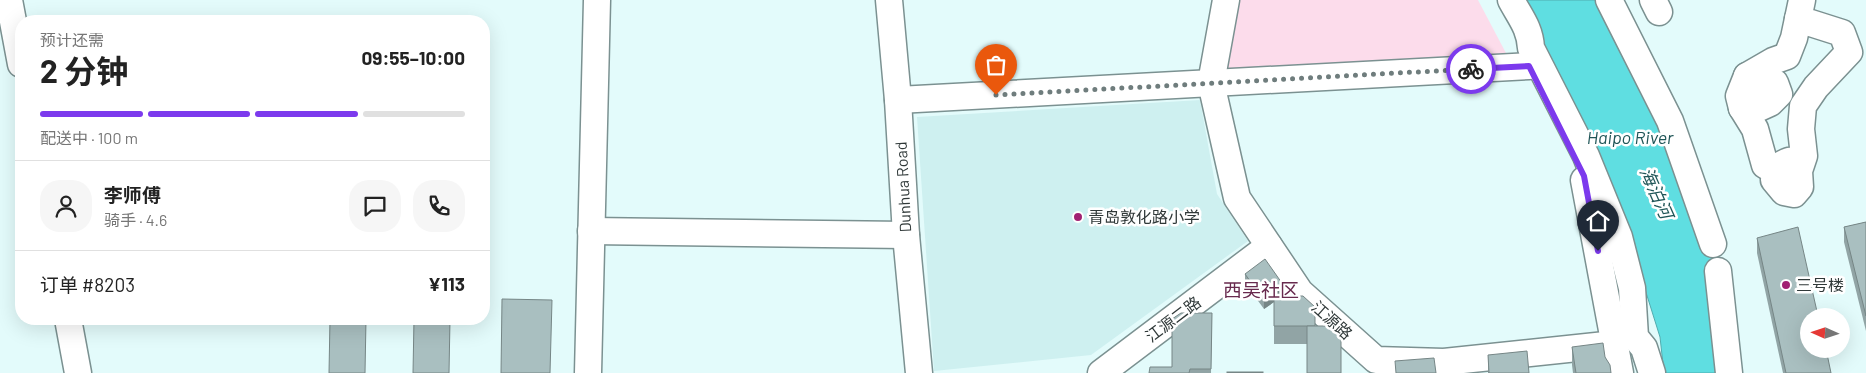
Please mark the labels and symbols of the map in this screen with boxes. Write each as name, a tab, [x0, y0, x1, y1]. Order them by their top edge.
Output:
pin	[975, 44, 1017, 95]
courier	[1446, 44, 1496, 94]
water label: Haipo River	[1587, 126, 1674, 148]
street label: Dunhua Road	[891, 141, 914, 233]
water label: 海泊河	[1636, 163, 1679, 224]
pin	[1577, 200, 1619, 251]
place label: 青岛敦化路小学	[1088, 207, 1200, 226]
marker: 青岛敦化路小学	[1072, 211, 1084, 223]
place label: 三号楼	[1796, 275, 1844, 294]
district label: 西吴社区	[1223, 278, 1299, 301]
marker: 三号楼	[1780, 279, 1792, 291]
street label: 江源二路	[1141, 292, 1204, 345]
street label: 江源路	[1308, 297, 1357, 343]
north arrow	[1800, 308, 1850, 358]

